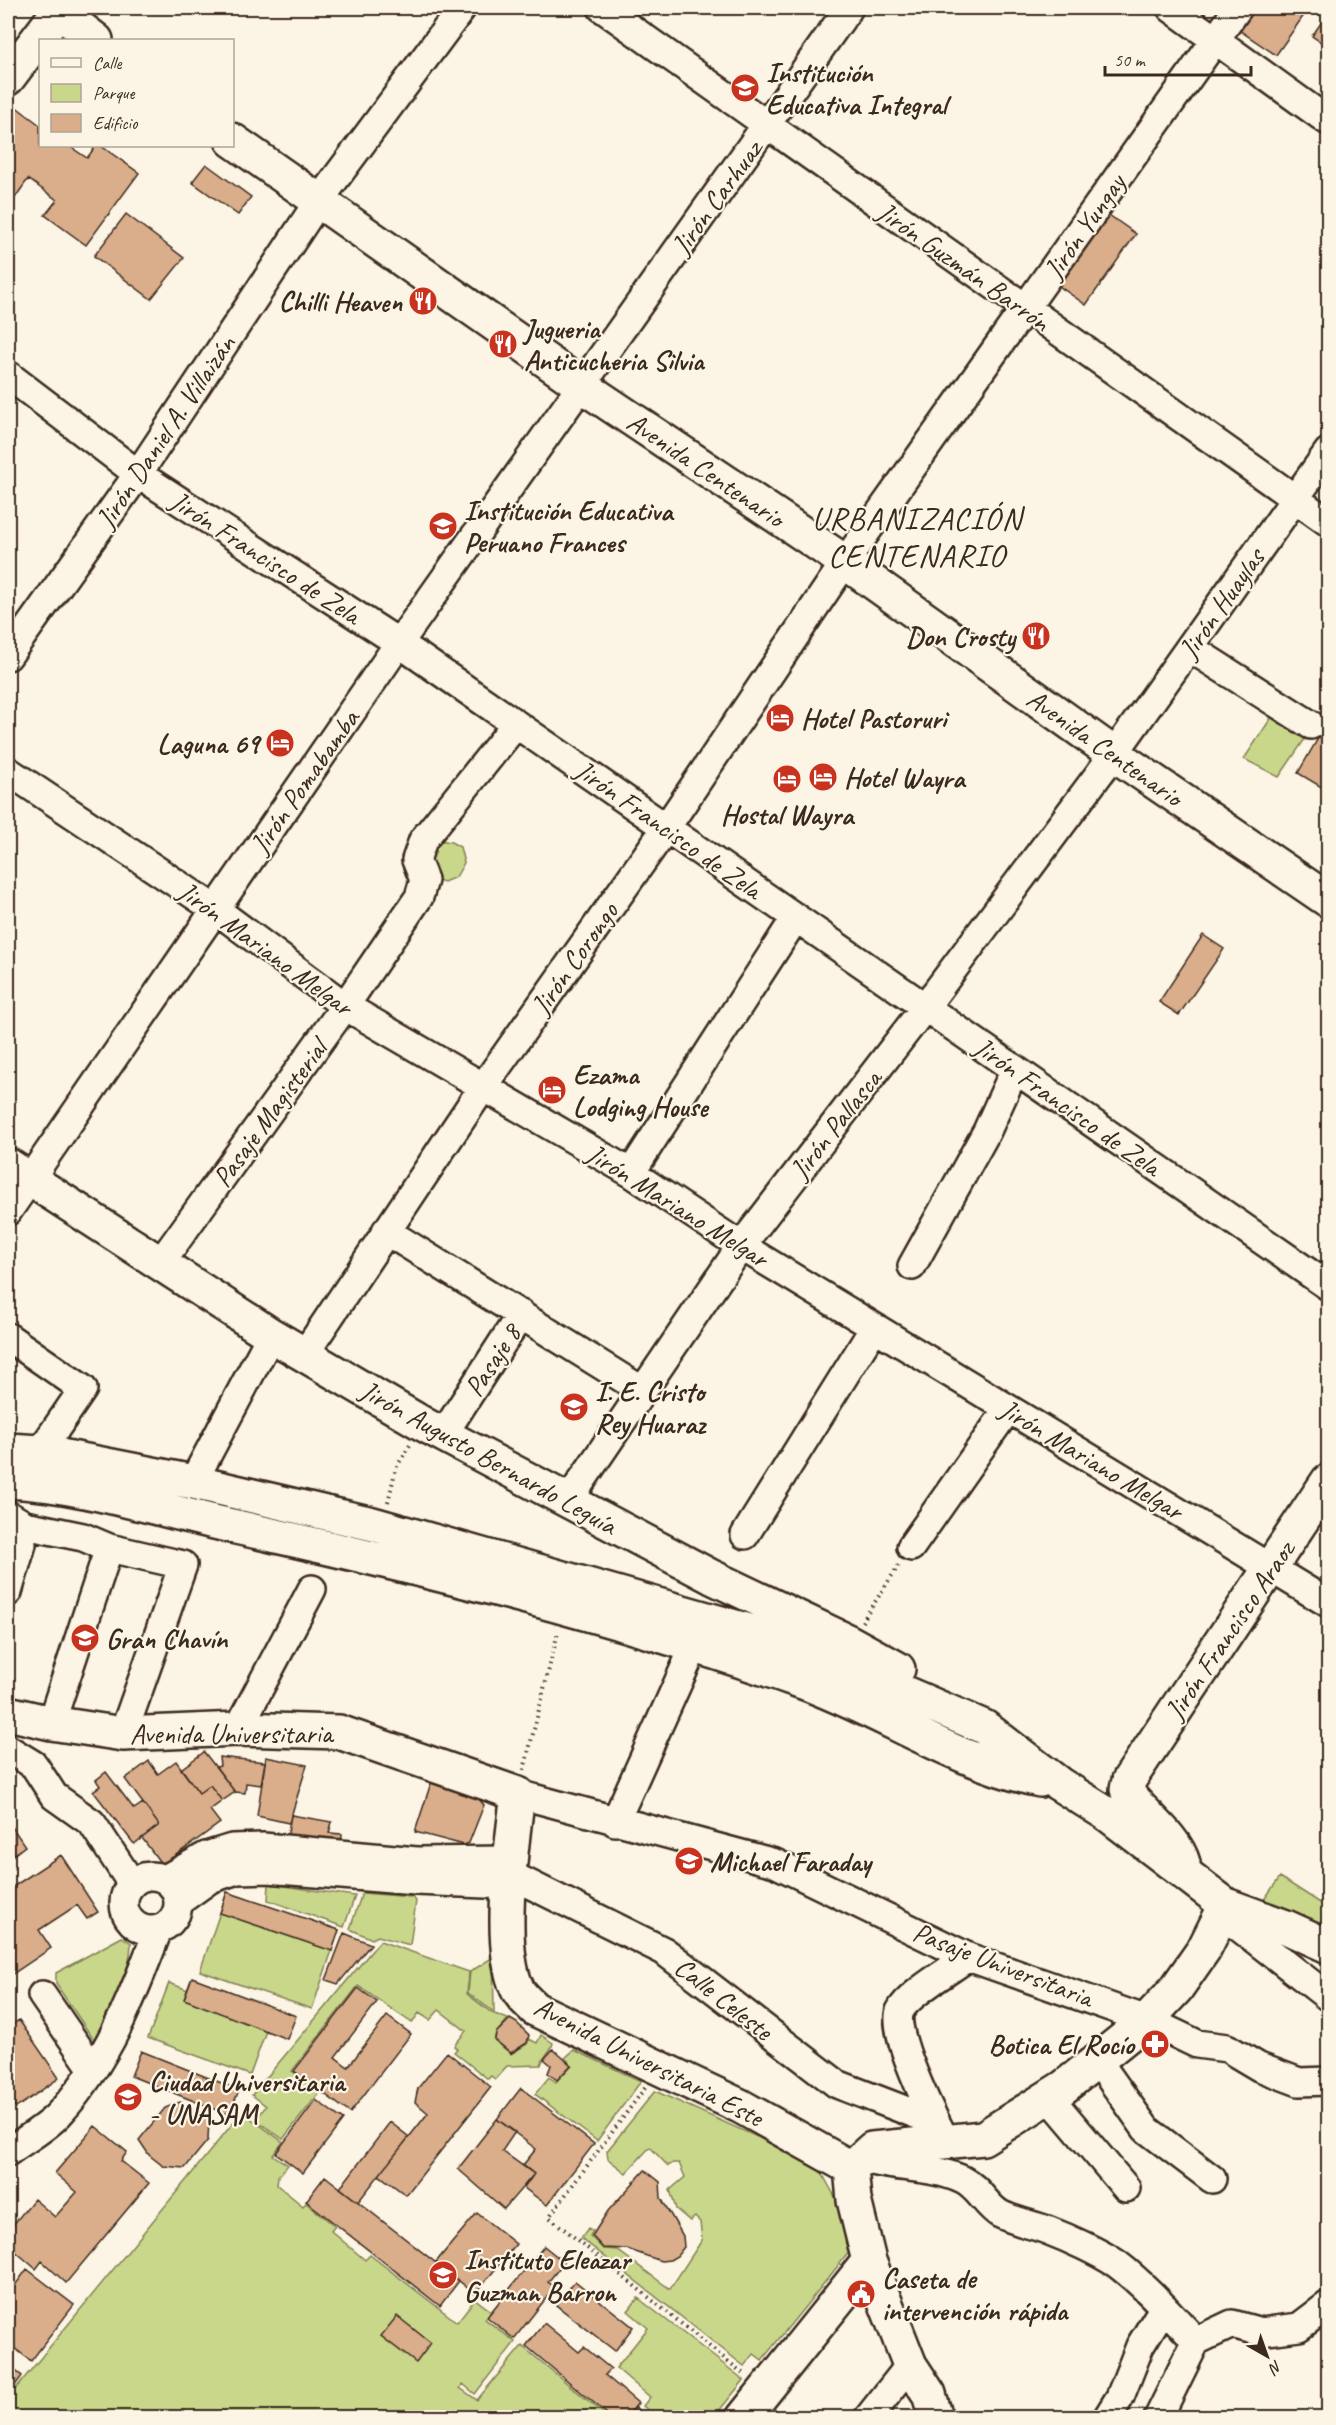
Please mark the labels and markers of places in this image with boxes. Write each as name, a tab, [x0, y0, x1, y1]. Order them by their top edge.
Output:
place label: Institución Educativa Integral	[766, 55, 952, 122]
school or university icon: Institución Educativa Integral	[729, 72, 761, 104]
place label: Chilli Heaven	[279, 284, 403, 319]
restaurant icon: Chilli Heaven	[407, 285, 439, 317]
place label: Jugueria Anticucheria Silvia	[522, 311, 706, 378]
restaurant icon: Jugueria Anticucheria Silvia	[487, 328, 519, 360]
place label: Institución Educativa Peruano Frances	[464, 493, 675, 560]
school or university icon: Institución Educativa Peruano Frances	[427, 510, 459, 542]
place label: Don Crosty	[906, 619, 1017, 655]
restaurant icon: Don Crosty	[1020, 620, 1052, 652]
place label: Hotel Pastoruri	[801, 701, 950, 736]
hotel icon: Hotel Pastoruri	[764, 702, 796, 734]
place label: Laguna 69	[157, 726, 263, 761]
hotel icon: Laguna 69	[264, 727, 296, 759]
place label: Hotel Wayra	[844, 760, 967, 795]
hotel icon: Hotel Wayra	[807, 761, 839, 793]
hotel icon: Hostal Wayra	[771, 763, 803, 795]
place label: Hostal Wayra	[721, 797, 856, 832]
place label: Ezama Lodging House	[573, 1057, 710, 1124]
hotel icon: Ezama Lodging House	[536, 1074, 568, 1106]
place label: I. E. Cristo Rey Huaraz	[595, 1374, 707, 1441]
school or university icon: I. E. Cristo Rey Huaraz	[558, 1391, 590, 1423]
place label: Gran Chavín	[106, 1621, 229, 1656]
school or university icon: Gran Chavín	[69, 1622, 101, 1654]
place label: Michael Faraday	[710, 1844, 874, 1879]
school or university icon: Michael Faraday	[673, 1845, 705, 1877]
place label: Botica El Rocío	[989, 2027, 1136, 2062]
pharmacy icon: Botica El Rocío	[1139, 2028, 1171, 2060]
place label: Ciudad Universitaria - UNASAM	[149, 2064, 347, 2131]
school or university icon: Ciudad Universitaria - UNASAM	[112, 2081, 144, 2113]
place label: Instituto Eleazar Guzman Barron	[464, 2242, 633, 2309]
school or university icon: Instituto Eleazar Guzman Barron	[427, 2259, 459, 2291]
place label: Caseta de intervención rápida	[882, 2261, 1070, 2328]
public building icon: Caseta de intervención rápida	[845, 2278, 877, 2310]

